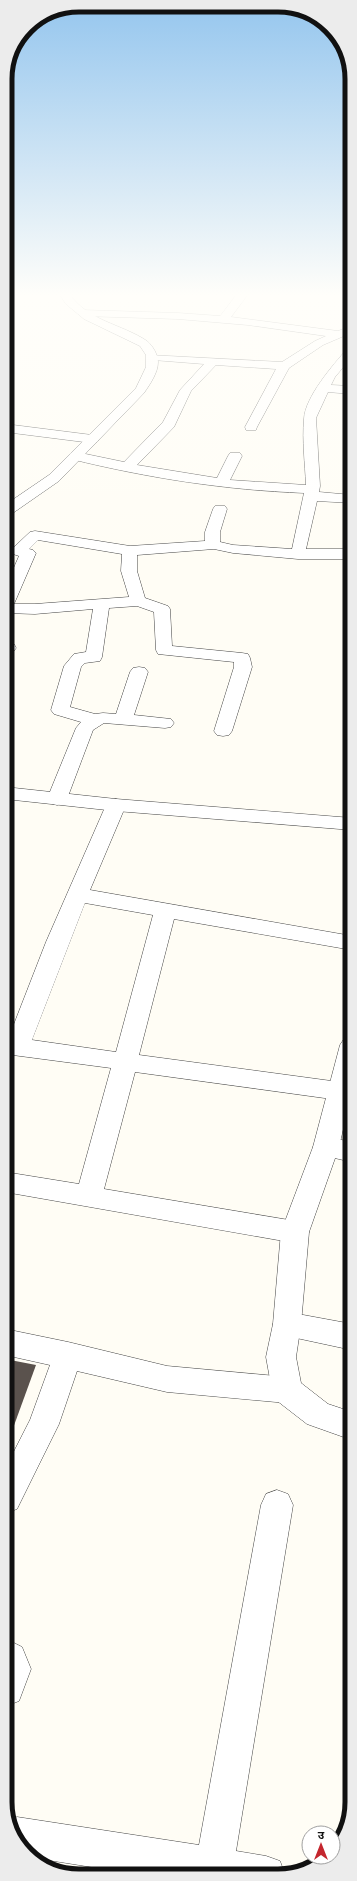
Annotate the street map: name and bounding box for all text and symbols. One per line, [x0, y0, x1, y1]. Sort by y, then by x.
north arrow [301, 1825, 341, 1865]
text: उ [318, 1829, 325, 1841]

